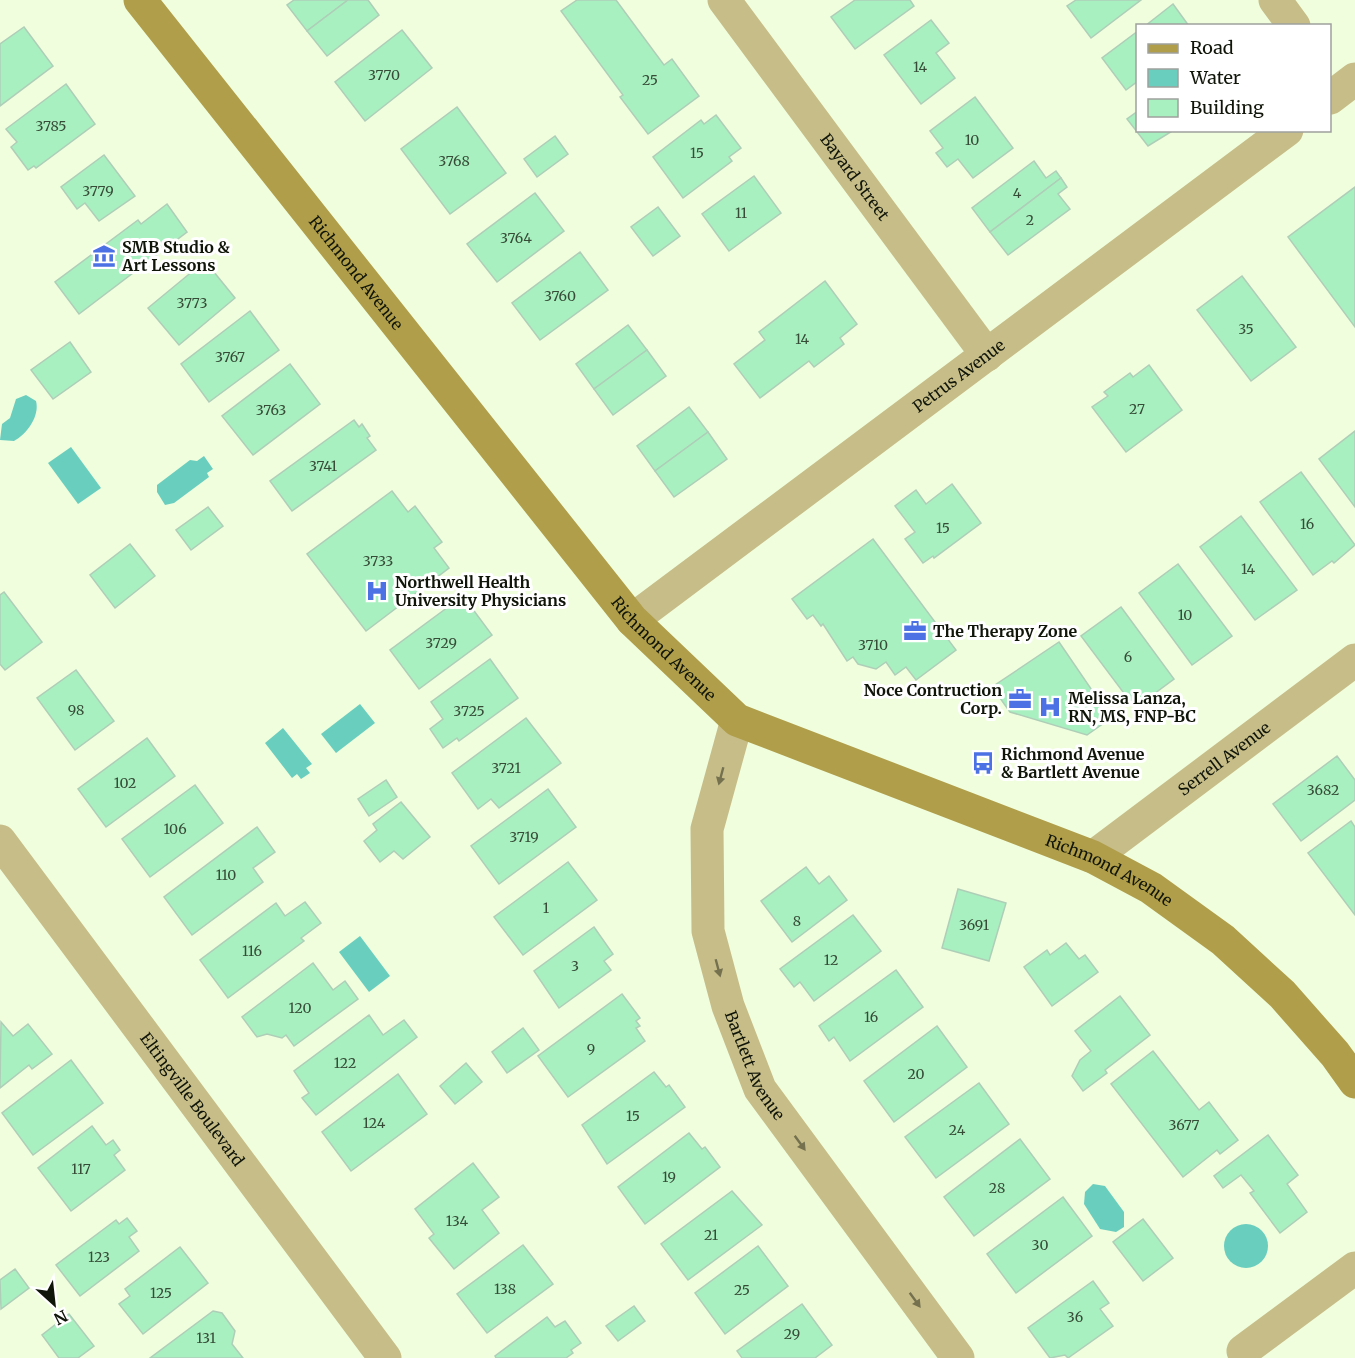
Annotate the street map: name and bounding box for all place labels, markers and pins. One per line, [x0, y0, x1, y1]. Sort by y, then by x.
place label: SMB Studio & Art Lessons [121, 237, 230, 275]
museum icon: SMB Studio & Art Lessons [91, 243, 117, 269]
place label: Northwell Health University Physicians [395, 572, 566, 610]
hospital icon: Northwell Health University Physicians [364, 578, 390, 604]
office icon: The Therapy Zone [902, 618, 928, 644]
place label: The Therapy Zone [933, 621, 1078, 641]
place label: Noce Contruction Corp. [864, 680, 1002, 718]
office icon: Noce Contruction Corp. [1007, 686, 1033, 712]
place label: Melissa Lanza, RN, MS, FNP-BC [1068, 688, 1196, 727]
hospital icon: Melissa Lanza, RN, MS, FNP-BC [1037, 694, 1063, 720]
place label: Richmond Avenue & Bartlett Avenue [1001, 744, 1145, 782]
bus stop icon: Richmond Avenue & Bartlett Avenue [970, 750, 996, 776]

